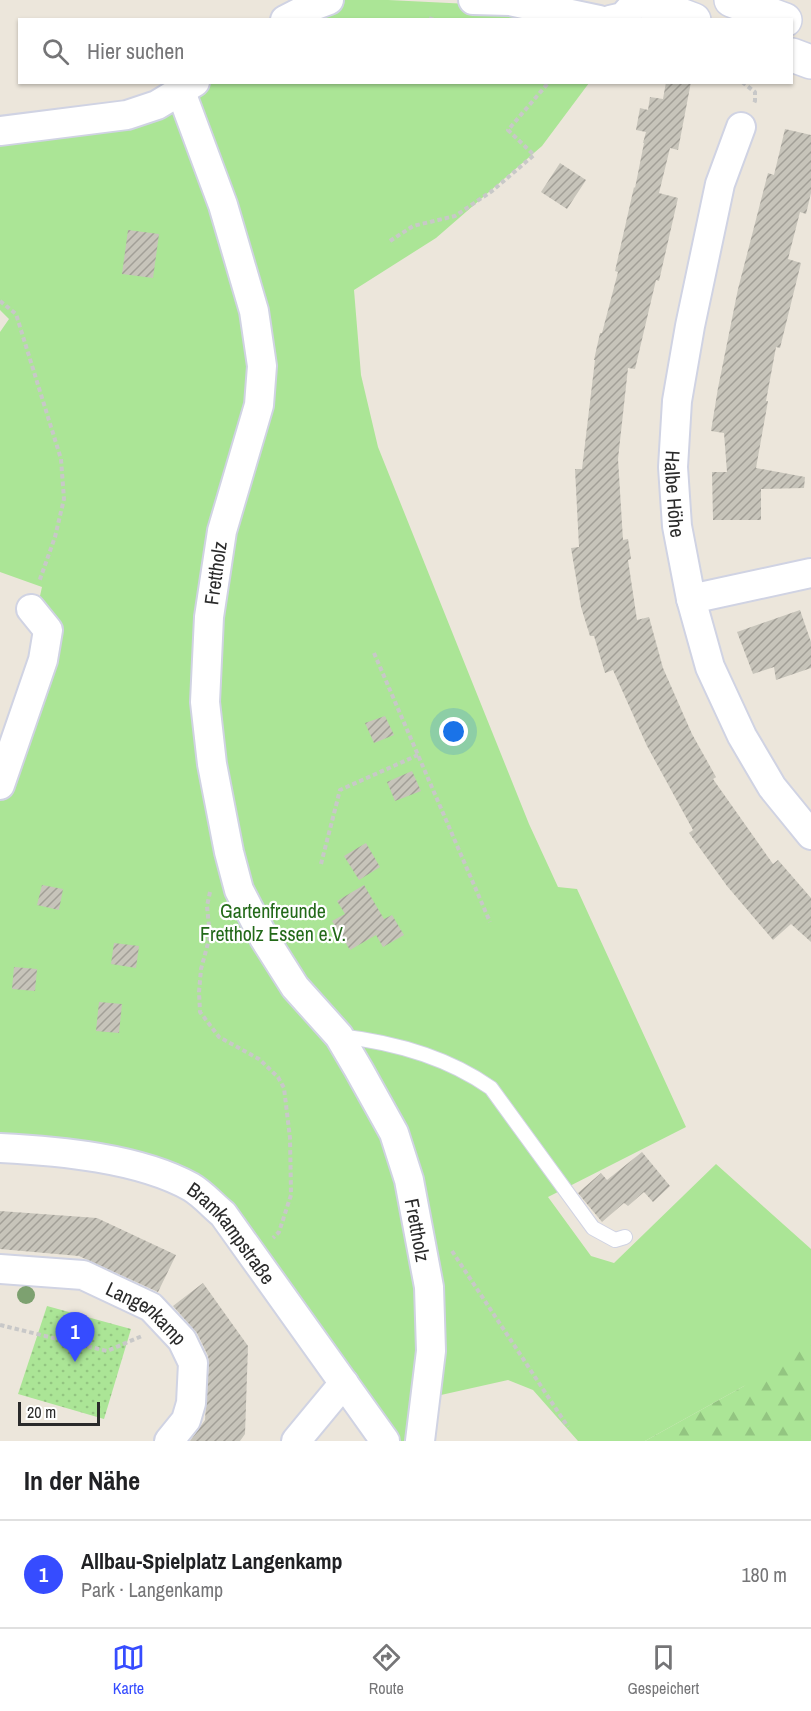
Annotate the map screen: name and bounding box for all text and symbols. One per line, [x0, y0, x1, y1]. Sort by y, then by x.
search box [18, 18, 793, 84]
icon: search [39, 35, 72, 68]
text: Hier suchen [87, 36, 184, 66]
street label: Halbe Höhe [659, 450, 692, 539]
street label: Frettholz [197, 540, 233, 606]
your location [439, 717, 468, 746]
park label: Gartenfreunde Frettholz Essen e.V. [200, 897, 346, 947]
street label: Bramkampstraße [182, 1175, 282, 1289]
street label: Frettholz [399, 1196, 437, 1264]
street label: Langenkamp [102, 1274, 193, 1351]
pin: 1 [56, 1312, 94, 1362]
scale bar [18, 1399, 100, 1426]
text: 20 m [27, 1401, 56, 1423]
text: In der Nähe [24, 1463, 140, 1498]
text: Allbau-Spielplatz Langenkamp [81, 1546, 343, 1576]
text: 1 [39, 1561, 48, 1588]
text: 180 m [741, 1561, 787, 1588]
text: Park · Langenkamp [81, 1576, 223, 1603]
tab: Karte [112, 1641, 145, 1699]
tab: Route [369, 1641, 404, 1699]
tab: Gespeichert [628, 1641, 699, 1699]

